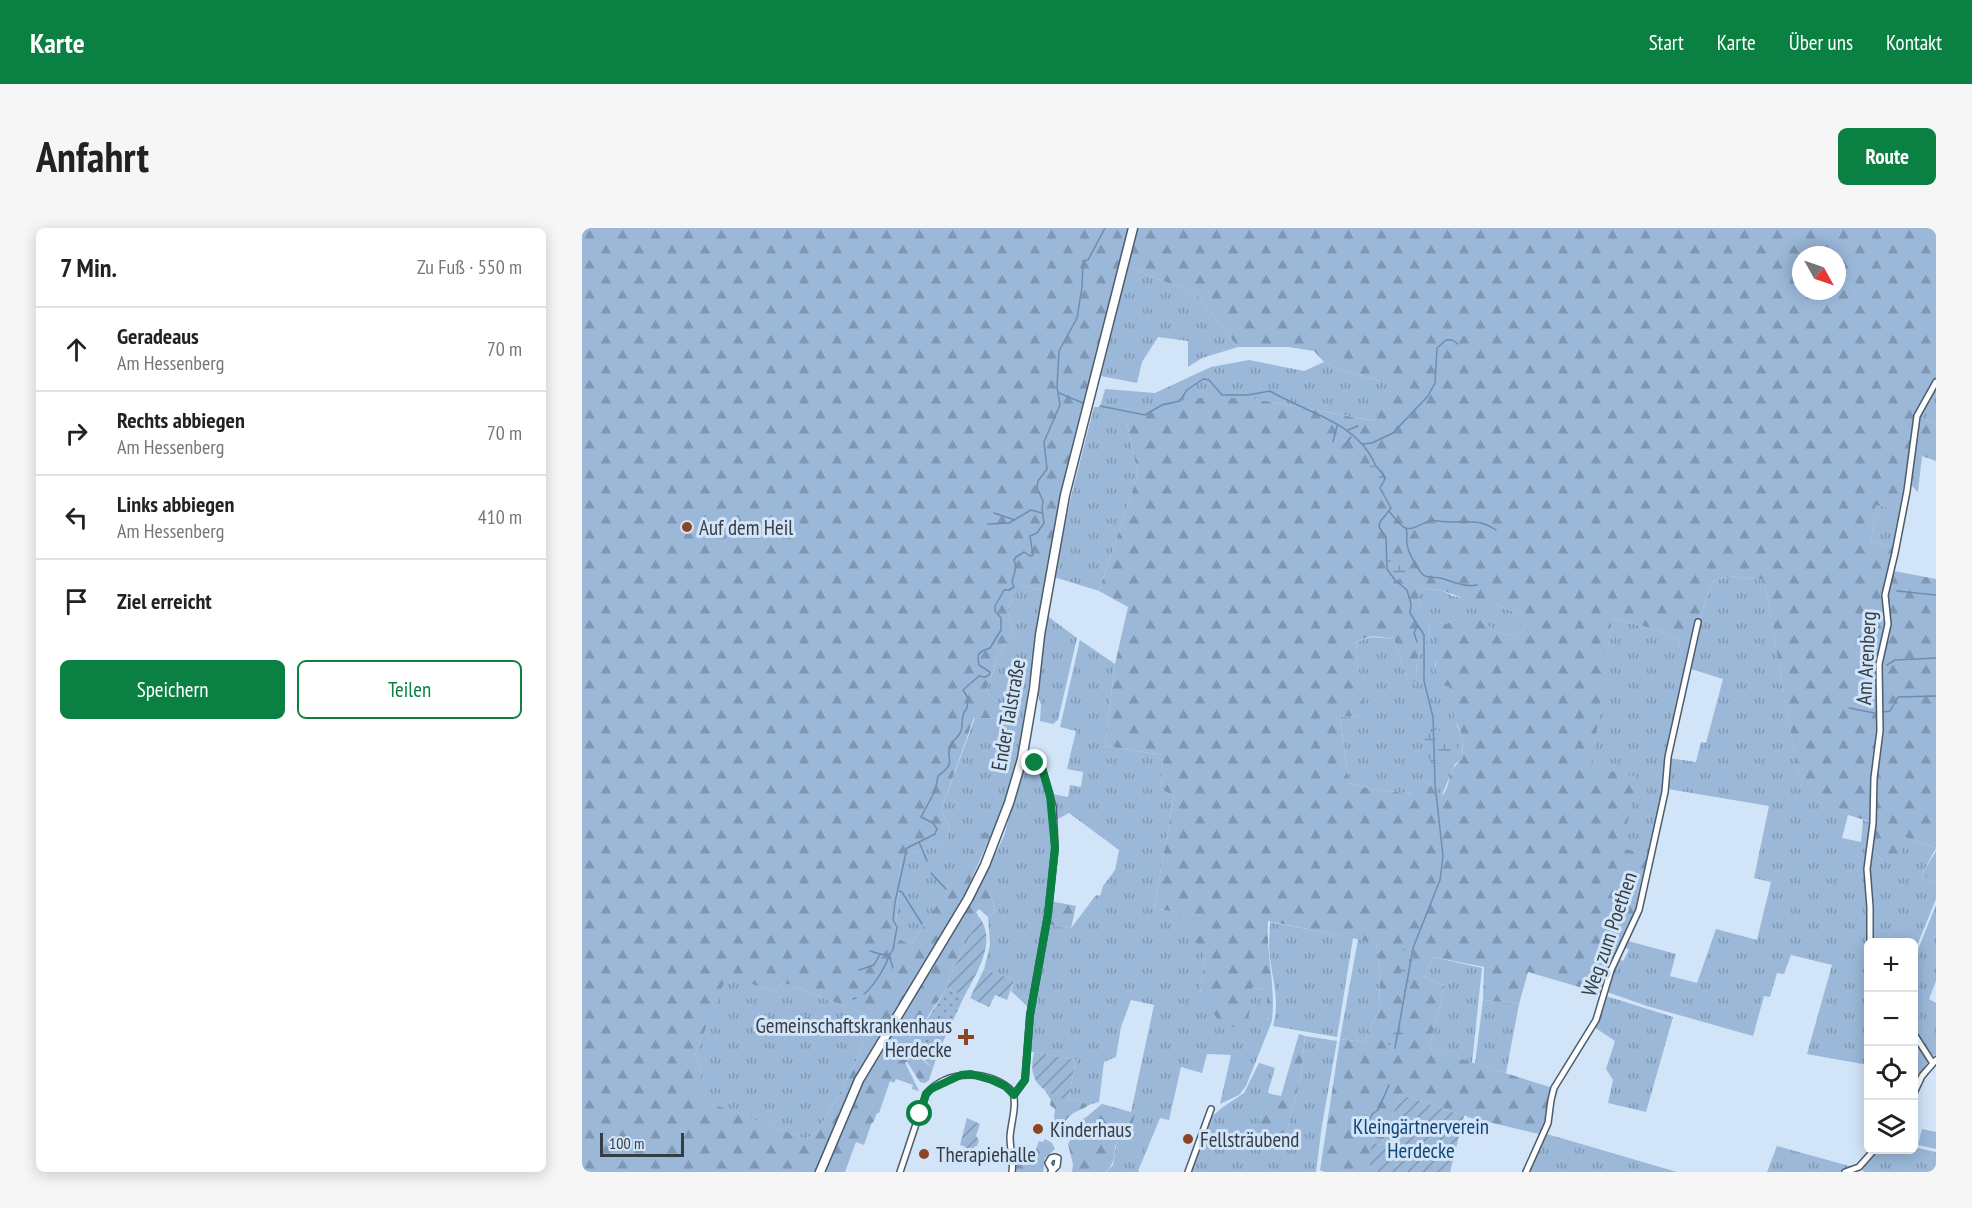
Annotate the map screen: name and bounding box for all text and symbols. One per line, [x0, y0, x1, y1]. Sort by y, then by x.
text: Karte [30, 24, 85, 61]
text: Start [1649, 29, 1684, 56]
text: Karte [1717, 29, 1756, 56]
text: Über uns [1789, 29, 1853, 56]
text: Kontakt [1886, 29, 1942, 56]
button: Route [1838, 128, 1936, 185]
text: Anfahrt [36, 129, 149, 184]
north arrow [1792, 246, 1846, 300]
text: 7 Min. [60, 251, 117, 284]
text: Zu Fuß · 550 m [417, 254, 522, 280]
text: Geradeaus [117, 322, 199, 350]
icon: ahead [60, 333, 93, 366]
text: 70 m [487, 336, 522, 362]
text: Am Hessenberg [117, 350, 224, 376]
text: Rechts abbiegen [117, 406, 245, 434]
icon: right [60, 417, 93, 450]
text: 70 m [487, 420, 522, 446]
text: Am Hessenberg [117, 434, 224, 460]
text: Links abbiegen [117, 490, 234, 518]
icon: left [60, 501, 93, 534]
text: 410 m [478, 504, 522, 530]
place label: Auf dem Heil [699, 514, 793, 541]
text: Am Hessenberg [117, 518, 224, 544]
marker: Auf dem Heil [680, 520, 694, 534]
icon: arrive [60, 585, 93, 618]
text: Ziel erreicht [117, 587, 212, 615]
street label: Am Arenberg [1850, 611, 1882, 705]
street label: Ender Talstraße [985, 657, 1031, 773]
button: Speichern [60, 660, 285, 719]
button: Teilen [297, 660, 522, 719]
route end [1021, 749, 1047, 775]
street label: Weg zum Poethen [1575, 868, 1643, 1000]
map controls [1864, 938, 1918, 1154]
button: + [1864, 938, 1918, 992]
button: − [1864, 992, 1918, 1046]
place label: Gemeinschaftskrankenhaus Herdecke [755, 1012, 952, 1063]
marker: Gemeinschaftskrankenhaus Herdecke [957, 1028, 975, 1046]
button: locate [1864, 1046, 1918, 1100]
route start [906, 1100, 932, 1126]
button: layers [1864, 1100, 1918, 1154]
park label: Kleingärtnerverein Herdecke [1353, 1113, 1489, 1164]
place label: Kinderhaus [1050, 1116, 1132, 1143]
marker: Kinderhaus [1031, 1122, 1045, 1136]
place label: Fellsträubend [1200, 1126, 1299, 1153]
scale bar [600, 1130, 684, 1158]
marker: Fellsträubend [1181, 1132, 1195, 1146]
text: 100 m [609, 1133, 644, 1153]
place label: Therapiehalle [936, 1141, 1036, 1168]
marker: Therapiehalle [917, 1147, 931, 1161]

